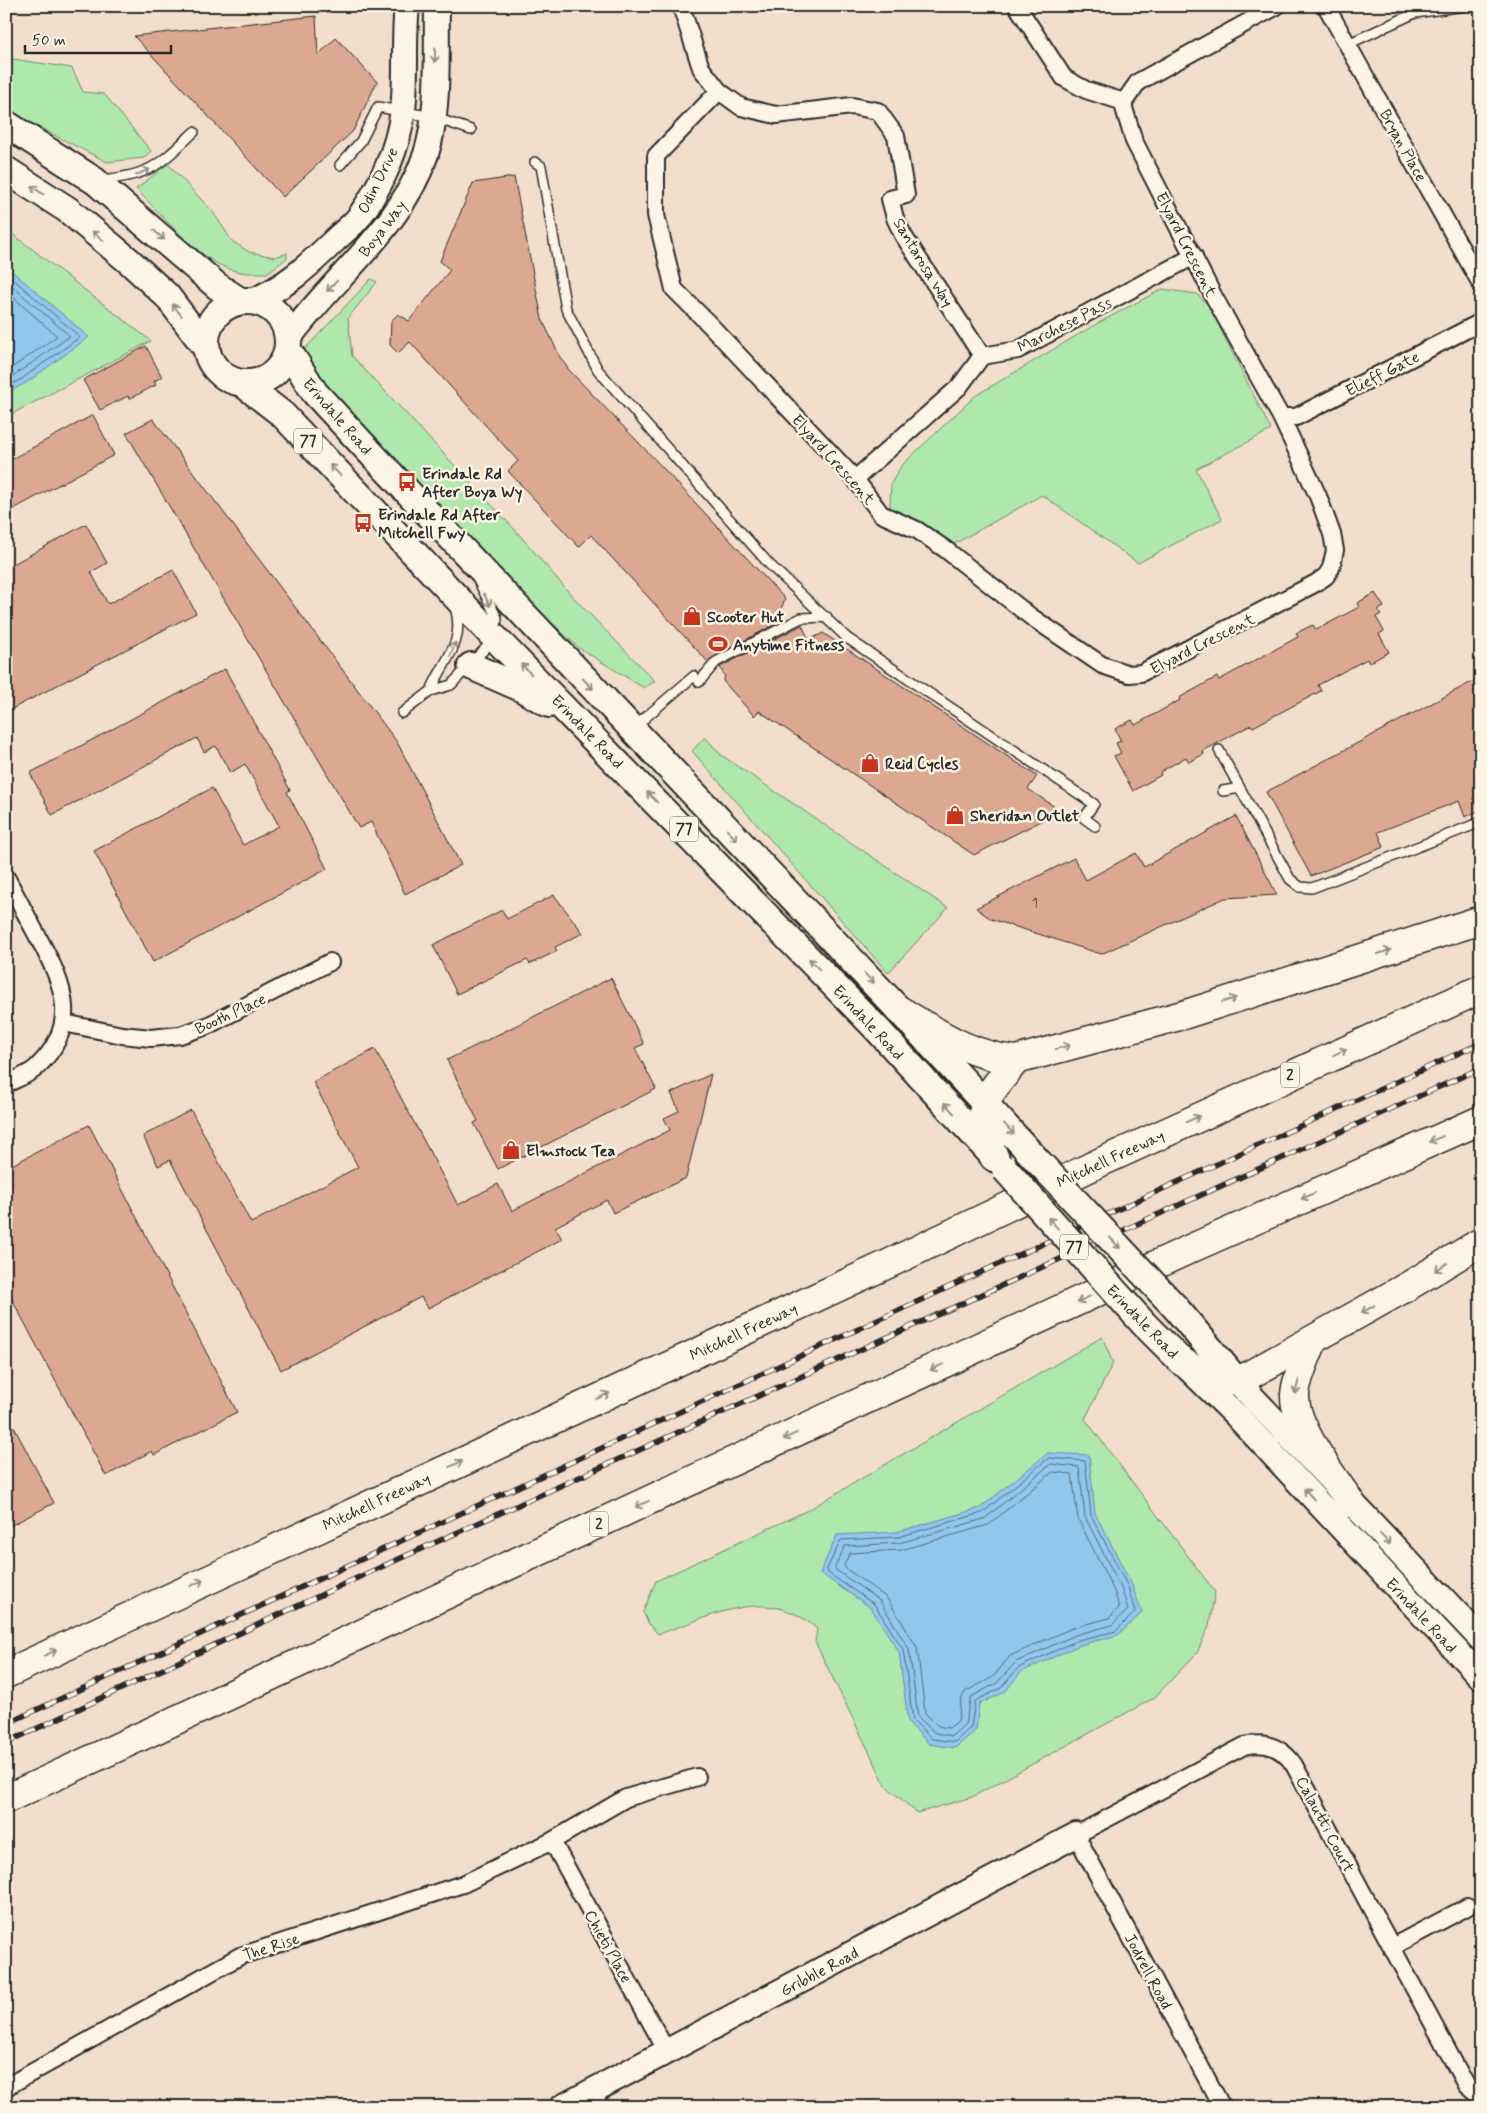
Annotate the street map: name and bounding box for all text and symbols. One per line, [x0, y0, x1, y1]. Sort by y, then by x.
scale bar [25, 22, 171, 54]
text: 50 m [32, 31, 66, 51]
one-way arrow [431, 47, 440, 63]
street label: Bryan Place [1374, 106, 1431, 186]
street label: Odin Drive [353, 144, 404, 217]
one-way arrow [135, 167, 150, 176]
one-way arrow [30, 185, 44, 196]
street label: Elyard Crescent [1150, 189, 1221, 301]
street label: Boya Way [354, 196, 412, 262]
street label: Santarosa Way [888, 214, 958, 311]
one-way arrow [152, 229, 165, 241]
one-way arrow [92, 230, 105, 241]
one-way arrow [325, 280, 338, 292]
street label: Marchese Pass [1014, 293, 1115, 358]
one-way arrow [172, 304, 183, 317]
street label: Elieff Gate [1342, 347, 1423, 402]
street label: Erindale Road [297, 374, 376, 460]
street label: Elyard Crescent [787, 410, 880, 510]
road number: 77 [294, 428, 322, 454]
one-way arrow [329, 464, 342, 476]
place label: Erindale Rd After Boya Wy [422, 464, 523, 503]
bus stop icon: Erindale Rd After Boya Wy [396, 471, 418, 493]
place label: Erindale Rd After Mitchell Fwy [378, 505, 501, 544]
bus stop icon: Erindale Rd After Mitchell Fwy [352, 512, 374, 534]
one-way arrow [483, 592, 492, 607]
shop icon: Scooter Hut [681, 605, 703, 627]
place label: Scooter Hut [707, 607, 785, 628]
street label: Elyard Crescent [1147, 609, 1259, 680]
sports icon: Anytime Fitness [707, 633, 729, 655]
place label: Anytime Fitness [733, 635, 845, 656]
one-way arrow [449, 642, 458, 657]
one-way arrow [520, 662, 532, 675]
one-way arrow [582, 677, 594, 690]
street label: Erindale Road [546, 690, 628, 774]
shop icon: Reid Cycles [859, 752, 881, 774]
place label: Reid Cycles [885, 754, 959, 775]
one-way arrow [646, 791, 658, 803]
shop icon: Sheridan Outlet [944, 804, 966, 826]
place label: Sheridan Outlet [970, 806, 1080, 827]
road number: 77 [670, 816, 698, 842]
one-way arrow [726, 829, 738, 842]
house number: 1 [1032, 894, 1038, 912]
one-way arrow [1376, 946, 1392, 956]
one-way arrow [808, 958, 820, 970]
one-way arrow [863, 972, 875, 984]
street label: Erindale Road [828, 981, 908, 1065]
street label: Booth Place [192, 989, 270, 1040]
one-way arrow [1221, 995, 1237, 1005]
one-way arrow [1055, 1042, 1071, 1051]
one-way arrow [1332, 1047, 1347, 1056]
road number: 2 [1281, 1062, 1299, 1088]
one-way arrow [943, 1102, 955, 1114]
one-way arrow [1185, 1114, 1200, 1124]
one-way arrow [1003, 1122, 1015, 1135]
street label: Mitchell Freeway [1053, 1125, 1168, 1194]
one-way arrow [1429, 1135, 1444, 1145]
shop icon: Elmstock Tea [500, 1139, 522, 1161]
place label: Elmstock Tea [526, 1141, 615, 1162]
one-way arrow [1301, 1191, 1316, 1201]
one-way arrow [1047, 1216, 1059, 1229]
road number: 77 [1060, 1234, 1088, 1260]
one-way arrow [1109, 1236, 1121, 1249]
one-way arrow [1434, 1262, 1448, 1272]
street label: Erindale Road [1101, 1280, 1183, 1364]
one-way arrow [1077, 1294, 1092, 1304]
street label: Mitchell Freeway [686, 1298, 801, 1367]
one-way arrow [1361, 1305, 1375, 1315]
one-way arrow [930, 1363, 945, 1373]
one-way arrow [1292, 1378, 1301, 1394]
one-way arrow [595, 1390, 610, 1400]
one-way arrow [783, 1431, 798, 1441]
one-way arrow [448, 1458, 463, 1468]
street label: Mitchell Freeway [319, 1468, 434, 1537]
one-way arrow [1303, 1488, 1315, 1500]
one-way arrow [635, 1500, 650, 1510]
road number: 2 [590, 1512, 608, 1536]
one-way arrow [1379, 1532, 1391, 1545]
street label: Erindale Road [1381, 1574, 1461, 1658]
one-way arrow [189, 1578, 204, 1588]
one-way arrow [42, 1648, 57, 1657]
street label: Calautti Court [1291, 1773, 1359, 1877]
street label: Chieti Place [579, 1906, 636, 1987]
street label: The Rise [241, 1928, 303, 1966]
street label: Jodrell Road [1119, 1930, 1176, 2013]
street label: Gribble Road [777, 1943, 863, 2002]

